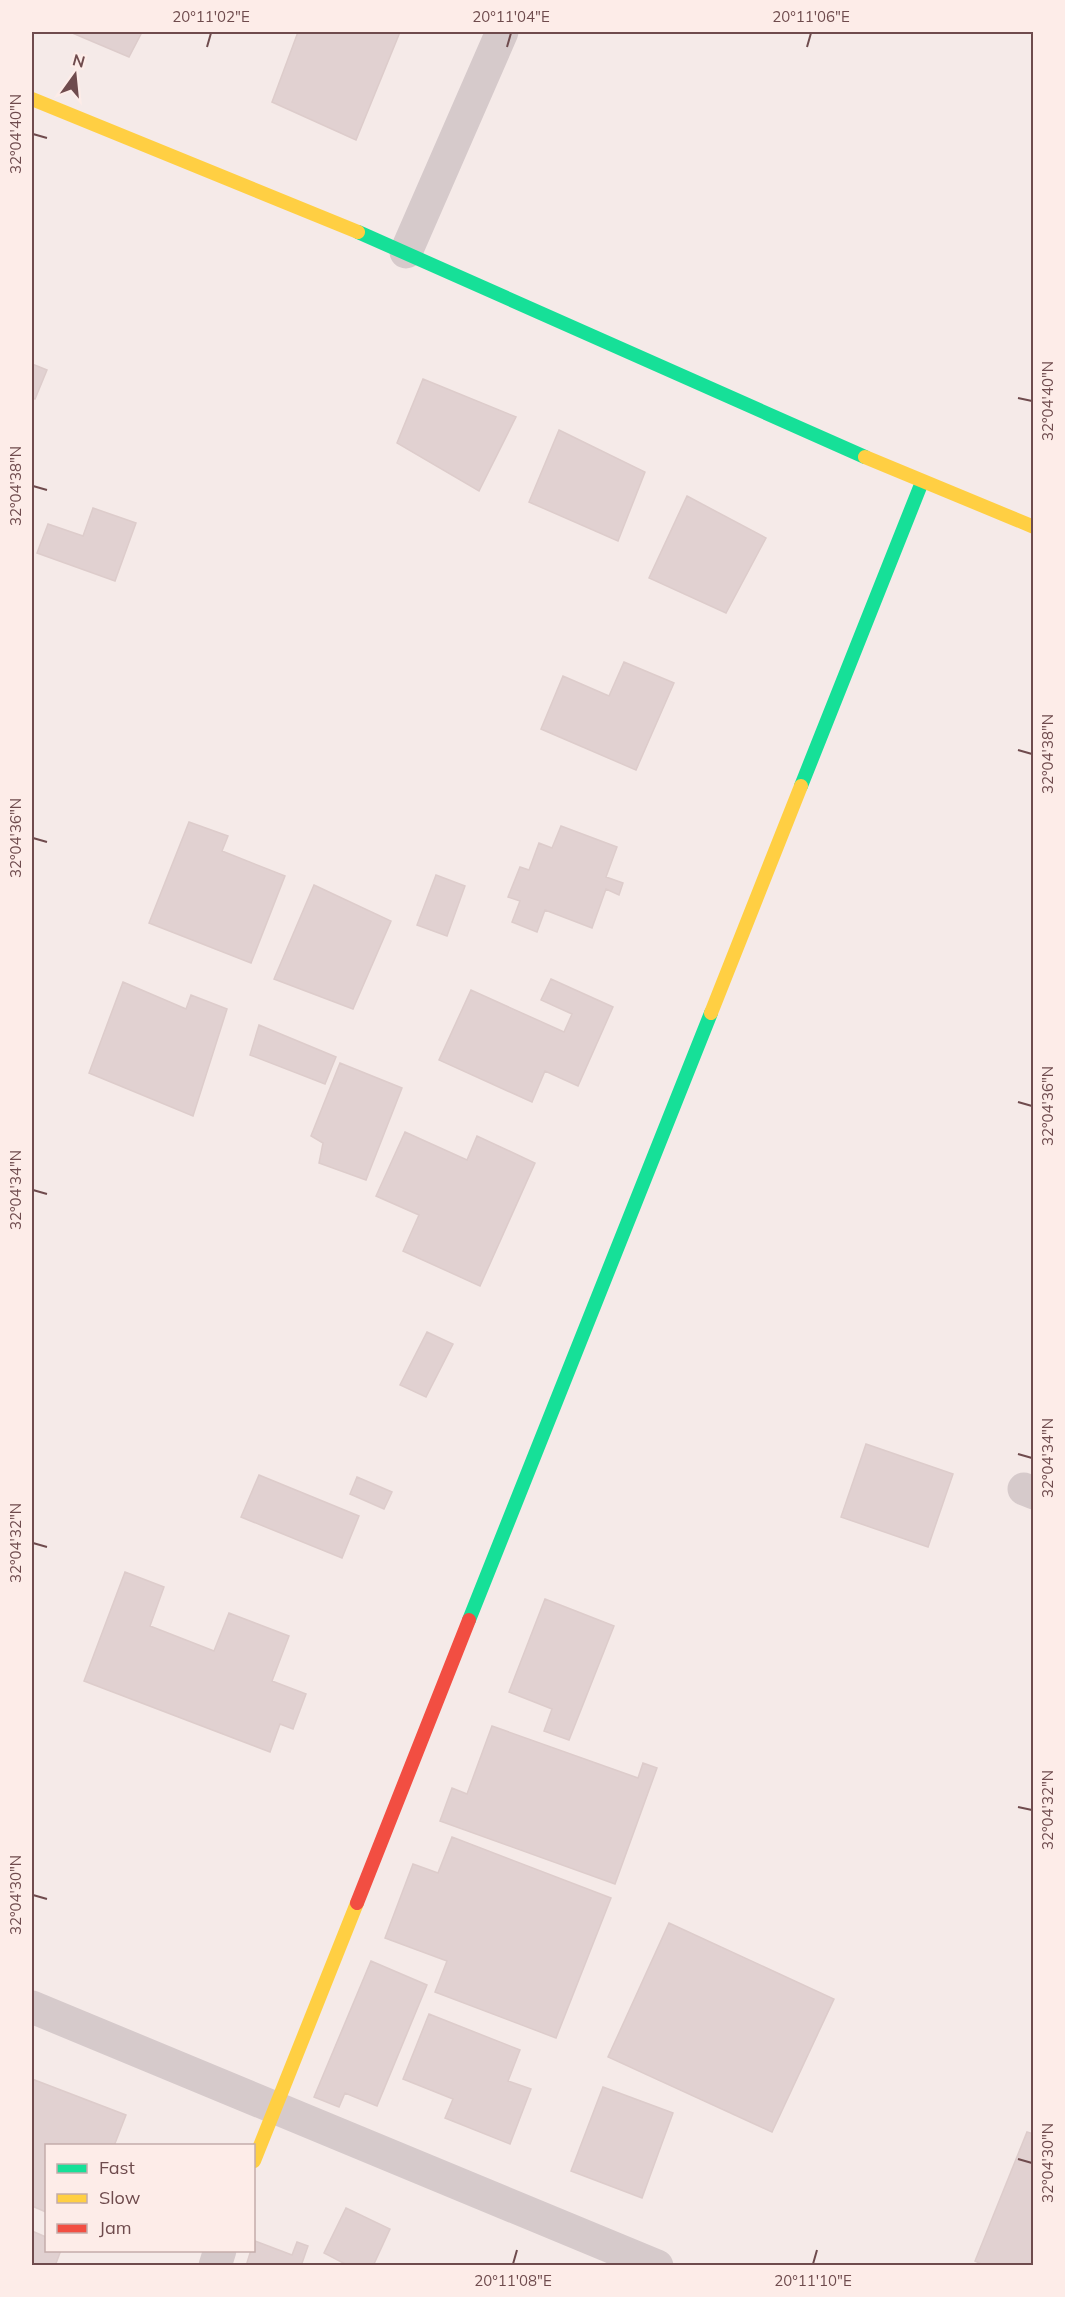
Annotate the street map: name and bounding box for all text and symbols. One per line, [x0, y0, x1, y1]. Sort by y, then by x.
text: 20°11'02"E [172, 7, 250, 26]
text: 20°11'04"E [472, 7, 550, 26]
text: 20°11'06"E [772, 7, 850, 26]
north arrow [45, 45, 105, 105]
text: N [70, 49, 87, 72]
text: 32°04'40"N [6, 94, 25, 174]
text: 32°04'40"N [1038, 361, 1057, 441]
text: 32°04'38"N [6, 446, 25, 526]
text: 32°04'38"N [1038, 714, 1057, 794]
text: 32°04'36"N [6, 798, 25, 878]
text: 32°04'36"N [1038, 1066, 1057, 1146]
text: 32°04'34"N [6, 1150, 25, 1230]
text: 32°04'34"N [1038, 1418, 1057, 1498]
text: 32°04'32"N [6, 1503, 25, 1583]
text: 32°04'32"N [1038, 1770, 1057, 1850]
text: 32°04'30"N [6, 1855, 25, 1935]
text: 32°04'30"N [1038, 2123, 1057, 2203]
legend [45, 2144, 255, 2252]
text: Fast [99, 2156, 135, 2179]
text: Slow [99, 2186, 141, 2209]
text: Jam [99, 2216, 132, 2239]
text: 20°11'08"E [474, 2271, 552, 2290]
text: 20°11'10"E [774, 2271, 852, 2290]

